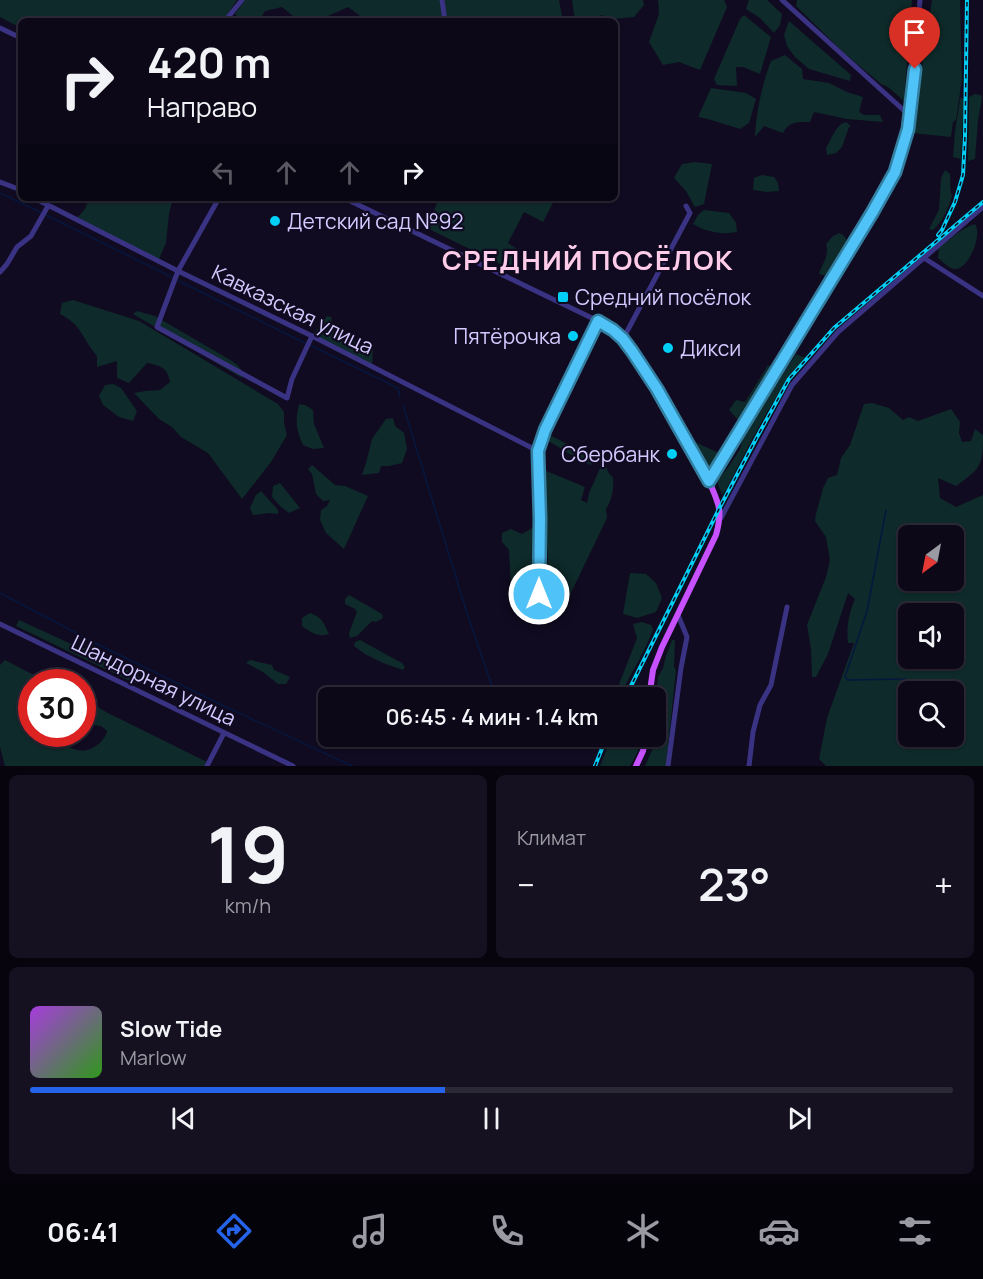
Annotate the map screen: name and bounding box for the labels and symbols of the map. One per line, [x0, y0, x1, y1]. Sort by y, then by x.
pin [889, 7, 940, 69]
place label: Детский сад №92 [287, 207, 463, 235]
marker: Детский сад №92 [268, 214, 282, 228]
district label: СРЕДНИЙ ПОСЁЛОК [442, 241, 734, 278]
street label: Кавказская улица [207, 258, 379, 360]
place label: Средний посёлок [575, 283, 752, 311]
marker: Средний посёлок [556, 290, 570, 304]
place label: Пятёрочка [454, 322, 561, 350]
marker: Пятёрочка [566, 329, 580, 343]
place label: Дикси [680, 334, 741, 362]
marker: Дикси [661, 341, 675, 355]
place label: Сбербанк [561, 440, 661, 468]
marker: Сбербанк [665, 447, 679, 461]
north arrow [898, 525, 964, 591]
position arrow [507, 562, 571, 626]
street label: Шандорная улица [67, 628, 241, 732]
speed limit sign: 30 [18, 669, 96, 747]

